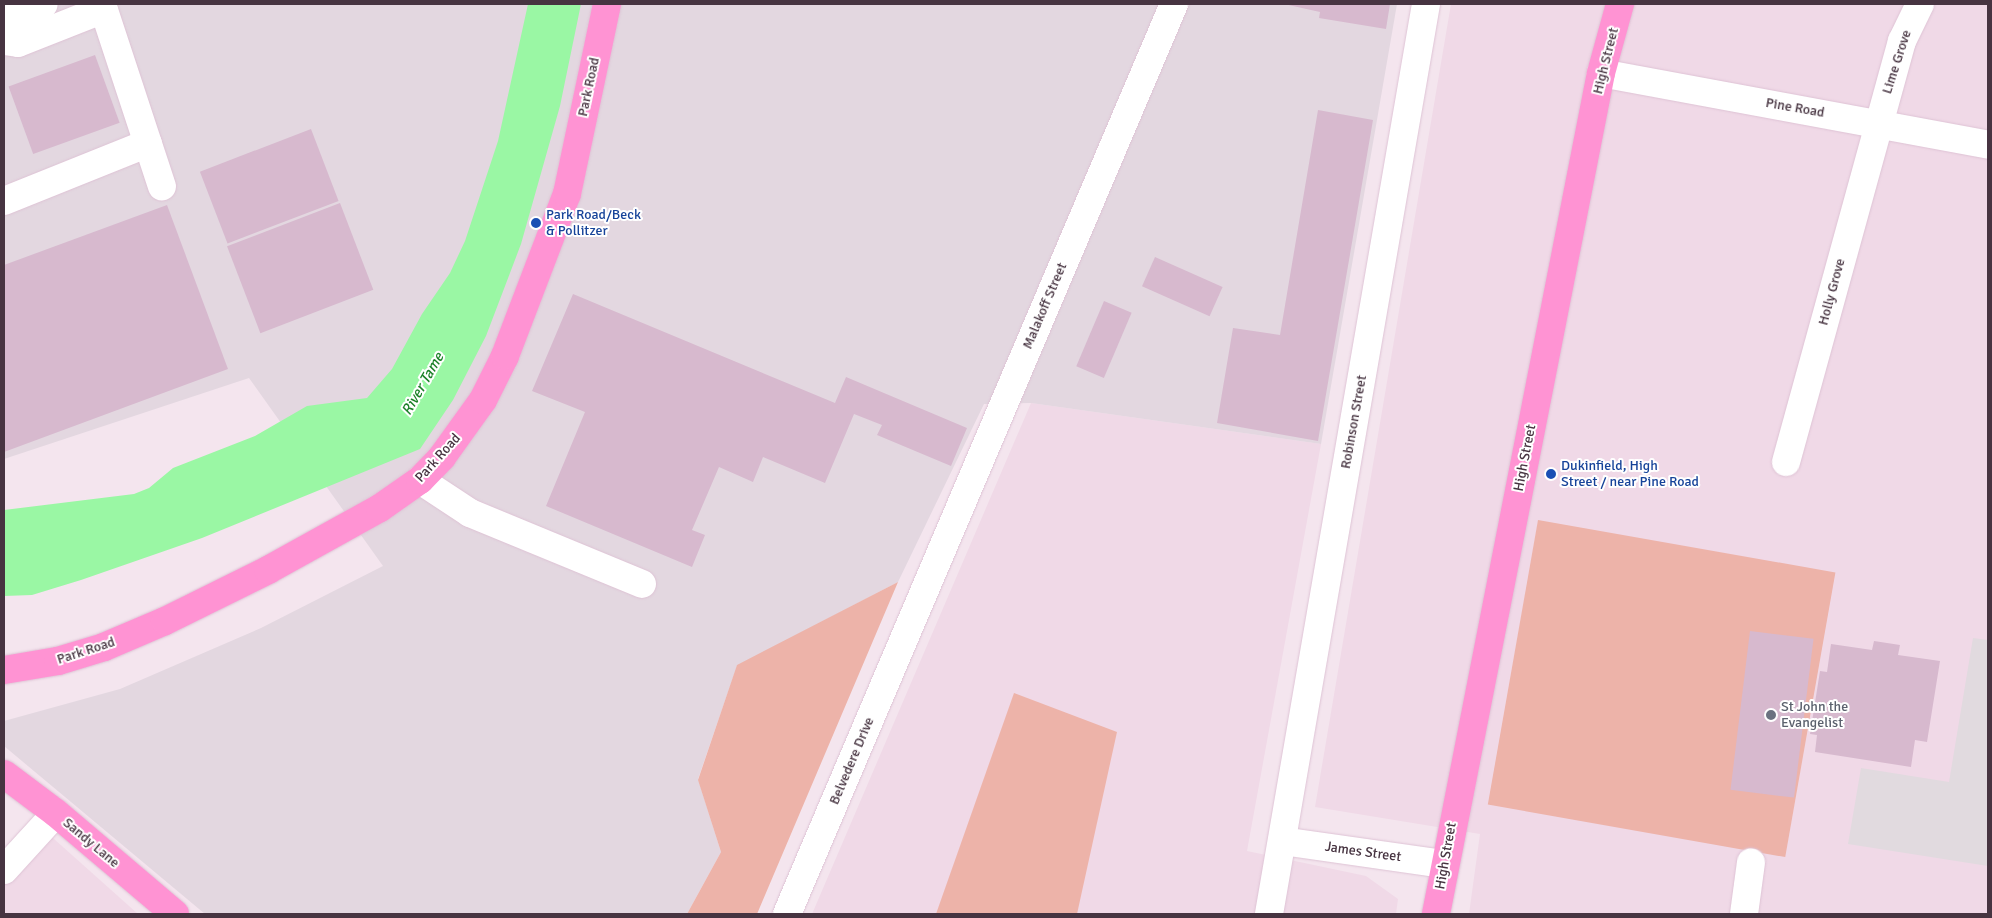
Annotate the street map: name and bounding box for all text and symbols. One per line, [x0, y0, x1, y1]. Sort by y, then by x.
street label: High Street [1590, 26, 1622, 96]
street label: Lime Grove [1879, 28, 1915, 96]
street label: Park Road [575, 56, 603, 118]
street label: Pine Road [1764, 95, 1826, 121]
place label: Park Road/Beck & Pollitzer [546, 207, 641, 240]
marker: Park Road/Beck & Pollitzer [530, 217, 542, 229]
street label: Holly Grove [1815, 257, 1849, 327]
street label: Malakoff Street [1019, 260, 1071, 352]
water label: River Tame [398, 350, 448, 418]
street label: Robinson Street [1337, 374, 1371, 470]
street label: High Street [1510, 423, 1540, 493]
street label: Park Road [412, 430, 464, 486]
place label: Dukinfield, High Street / near Pine Road [1561, 458, 1699, 491]
marker: Dukinfield, High Street / near Pine Road [1545, 468, 1557, 480]
street label: Park Road [55, 634, 117, 668]
place label: St John the Evangelist [1781, 699, 1848, 732]
marker: St John the Evangelist [1765, 709, 1777, 721]
street label: Belvedere Drive [826, 715, 878, 807]
street label: Sandy Lane [59, 815, 123, 871]
street label: High Street [1432, 821, 1460, 891]
street label: James Street [1324, 838, 1402, 866]

